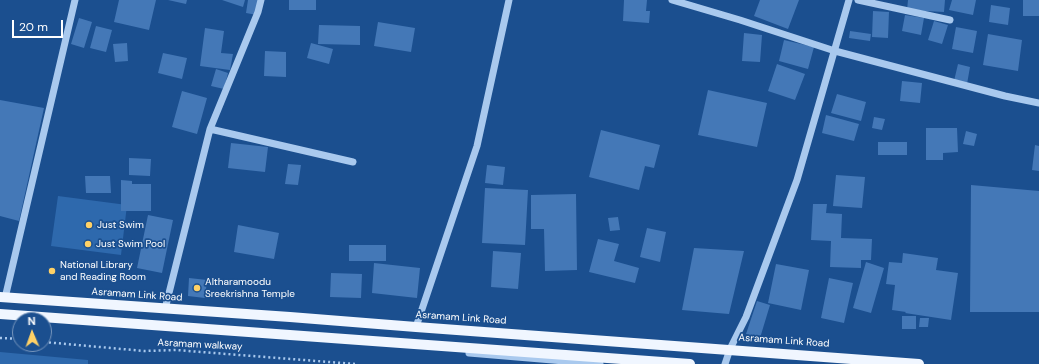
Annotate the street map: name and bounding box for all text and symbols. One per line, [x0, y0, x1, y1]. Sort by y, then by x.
scale bar [14, 12, 65, 38]
text: 20 m [19, 19, 48, 35]
place label: Just Swim [97, 219, 144, 231]
marker: Just Swim [84, 220, 94, 230]
place label: Just Swim Pool [96, 238, 165, 250]
marker: Just Swim Pool [83, 239, 93, 249]
place label: National Library and Reading Room [60, 259, 146, 282]
marker: National Library and Reading Room [47, 266, 57, 276]
place label: Altharamoodu Sreekrishna Temple [205, 276, 295, 300]
marker: Altharamoodu Sreekrishna Temple [192, 283, 202, 293]
street label: Asramam Link Road [91, 286, 183, 304]
street label: Asramam Link Road [415, 309, 507, 327]
north arrow [12, 312, 52, 352]
text: N [27, 314, 36, 328]
street label: Asramam Link Road [738, 332, 830, 350]
street label: Asramam walkway [157, 337, 243, 353]

